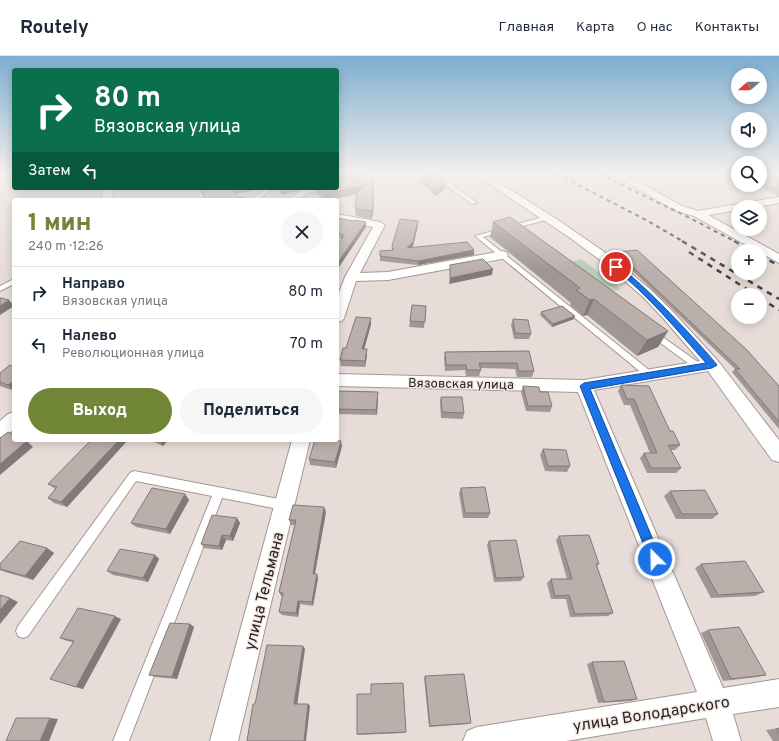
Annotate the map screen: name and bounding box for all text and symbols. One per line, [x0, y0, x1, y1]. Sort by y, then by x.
text: Routely [20, 16, 89, 40]
text: Главная [499, 19, 554, 36]
text: Карта [576, 19, 614, 36]
text: О нас [636, 19, 673, 36]
text: Контакты [695, 19, 759, 36]
north arrow [731, 68, 767, 104]
map controls [731, 68, 767, 324]
text: 80 m [94, 81, 161, 117]
icon: right [28, 84, 80, 136]
button: sound [731, 112, 767, 148]
text: Вязовская улица [94, 116, 241, 139]
button: search [731, 156, 767, 192]
icon: left [79, 160, 101, 182]
text: Затем [28, 162, 71, 181]
button: layers [731, 200, 767, 236]
text: 1 мин [28, 209, 91, 239]
button: close [281, 211, 323, 253]
text: 240 m · 12:26 [28, 239, 104, 255]
button: + [731, 244, 767, 280]
pin [599, 250, 633, 284]
icon: arrive [605, 256, 627, 278]
text: Направо [62, 275, 125, 294]
icon: right [28, 282, 50, 304]
text: 80 m [288, 283, 323, 302]
button: − [731, 288, 767, 324]
text: Вязовская улица [62, 294, 168, 310]
text: Налево [62, 327, 117, 346]
icon: left [28, 334, 50, 356]
text: 70 m [290, 335, 323, 354]
text: Революционная улица [62, 346, 204, 362]
street label: Вязовская улица [408, 376, 514, 394]
button: Выход [28, 388, 172, 434]
button: Поделиться [180, 388, 323, 434]
street label: улица Тельмана [241, 530, 289, 653]
position arrow [634, 538, 676, 580]
street label: улица Володарского [571, 693, 731, 737]

